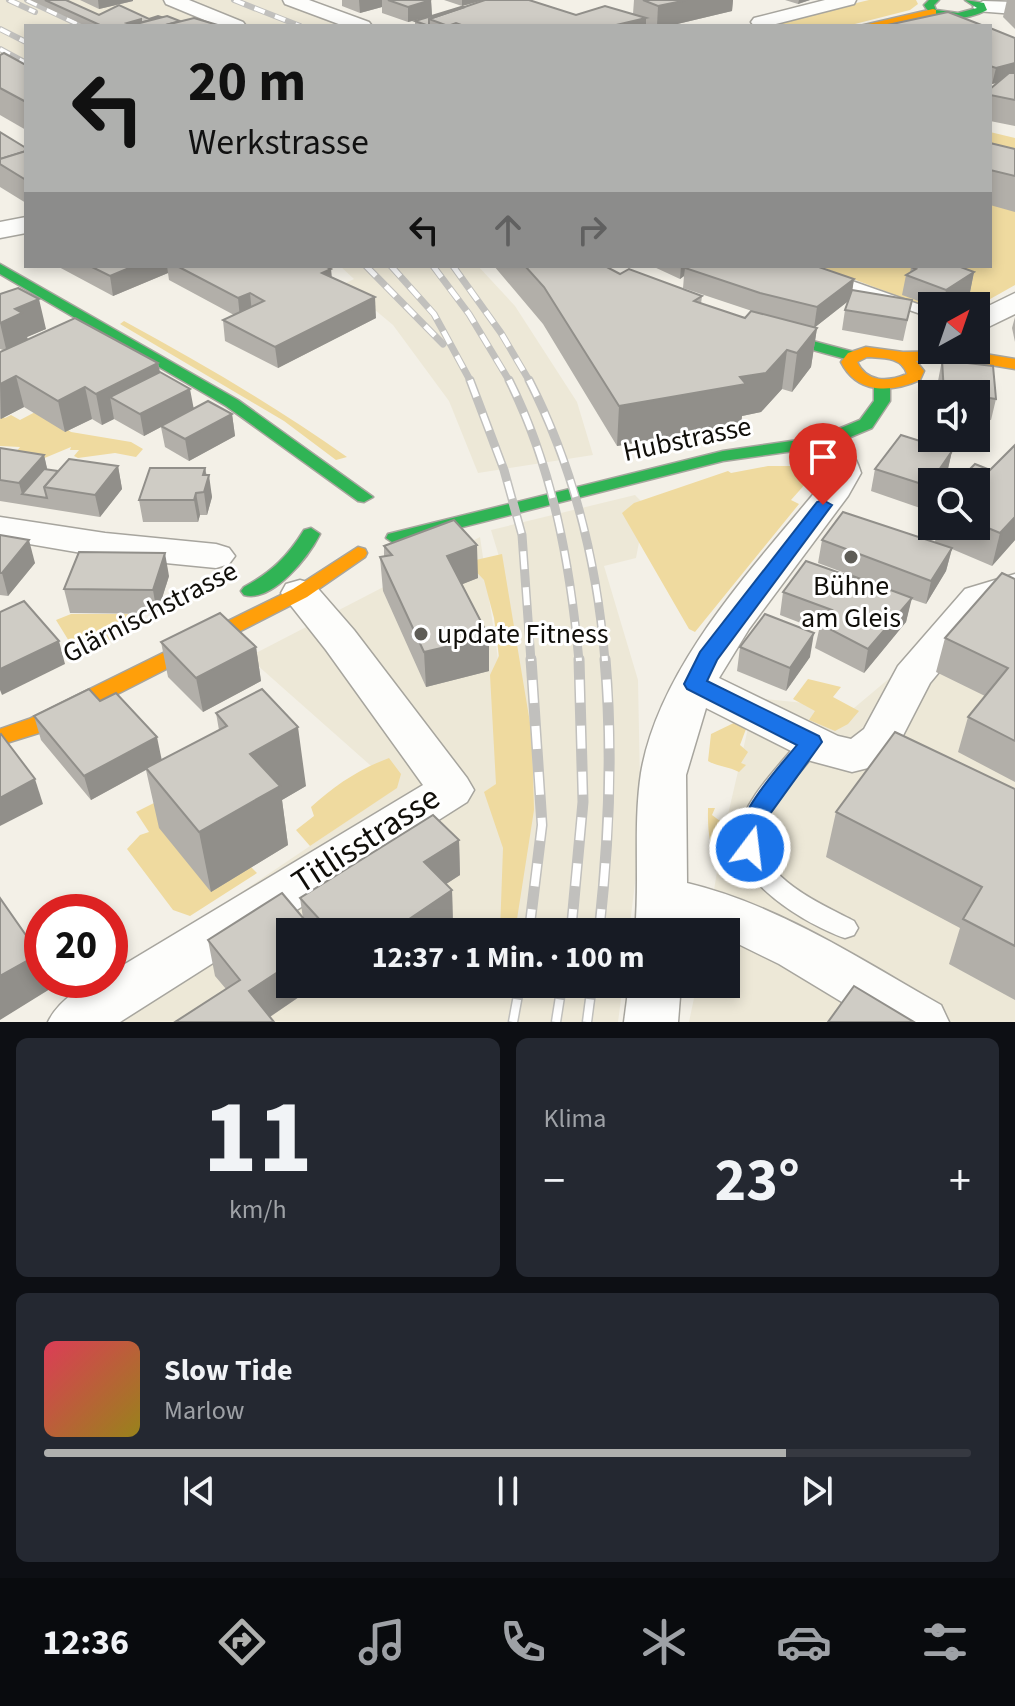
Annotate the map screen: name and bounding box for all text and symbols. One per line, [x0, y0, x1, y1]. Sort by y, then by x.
text: 20 m [188, 43, 306, 122]
icon: left [56, 56, 160, 160]
text: Werkstrasse [188, 117, 369, 168]
icon: left [402, 208, 446, 252]
icon: ahead [486, 208, 530, 252]
icon: right [570, 208, 614, 252]
north arrow [918, 292, 990, 364]
map controls [918, 292, 990, 540]
button: sound [918, 380, 990, 452]
street label: Hubstrasse [619, 406, 755, 472]
pin [789, 423, 857, 505]
icon: arrive [801, 435, 845, 479]
button: search [918, 468, 990, 540]
marker: Bühne am Gleis [842, 548, 860, 566]
street label: Glärnischstrasse [56, 551, 244, 673]
place label: Bühne am Gleis [801, 566, 901, 638]
place label: update Fitness [437, 614, 608, 654]
marker: update Fitness [412, 625, 430, 643]
street label: Titlisstrasse [282, 774, 450, 906]
position arrow [708, 806, 792, 890]
speed limit sign: 20 [24, 894, 128, 998]
text: 12:37 · 1 Min. · 100 m [372, 936, 644, 979]
text: 11 [203, 1065, 313, 1213]
text: Klima [544, 1100, 606, 1137]
text: 23° [715, 1139, 800, 1224]
text: − [544, 1150, 565, 1213]
text: + [949, 1150, 971, 1213]
text: km/h [229, 1191, 287, 1228]
text: Slow Tide [164, 1349, 293, 1392]
text: Marlow [164, 1392, 244, 1429]
icon: previous [177, 1469, 221, 1513]
icon: pause [486, 1469, 530, 1513]
icon: next [795, 1469, 839, 1513]
icon: directions [214, 1614, 270, 1670]
icon: music [354, 1614, 410, 1670]
icon: phone [495, 1614, 551, 1670]
icon: climate [636, 1614, 692, 1670]
icon: car [776, 1614, 832, 1670]
icon: filters [917, 1614, 973, 1670]
text: 12:36 [42, 1617, 129, 1668]

